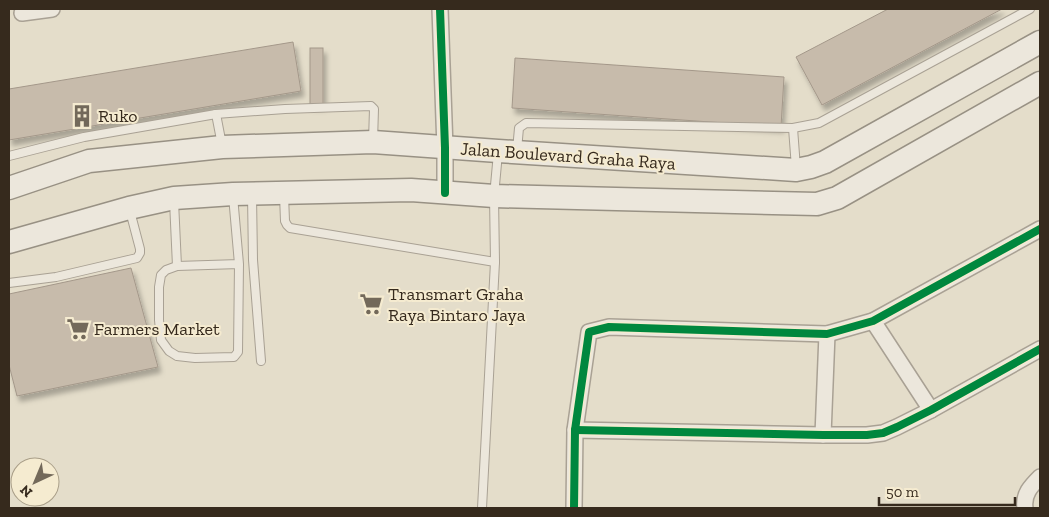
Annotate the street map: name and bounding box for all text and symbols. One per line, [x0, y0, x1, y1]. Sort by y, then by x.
building icon: Ruko [69, 103, 95, 129]
place label: Ruko [98, 105, 138, 127]
street label: Jalan Boulevard Graha Raya [460, 138, 677, 175]
place label: Transmart Graha Raya Bintaro Jaya [388, 283, 526, 326]
supermarket icon: Transmart Graha Raya Bintaro Jaya [358, 291, 384, 317]
supermarket icon: Farmers Market [65, 316, 91, 342]
place label: Farmers Market [94, 318, 220, 340]
north arrow [10, 457, 60, 507]
scale bar [879, 474, 1015, 506]
text: N [16, 481, 36, 501]
text: 50 m [886, 483, 919, 501]

